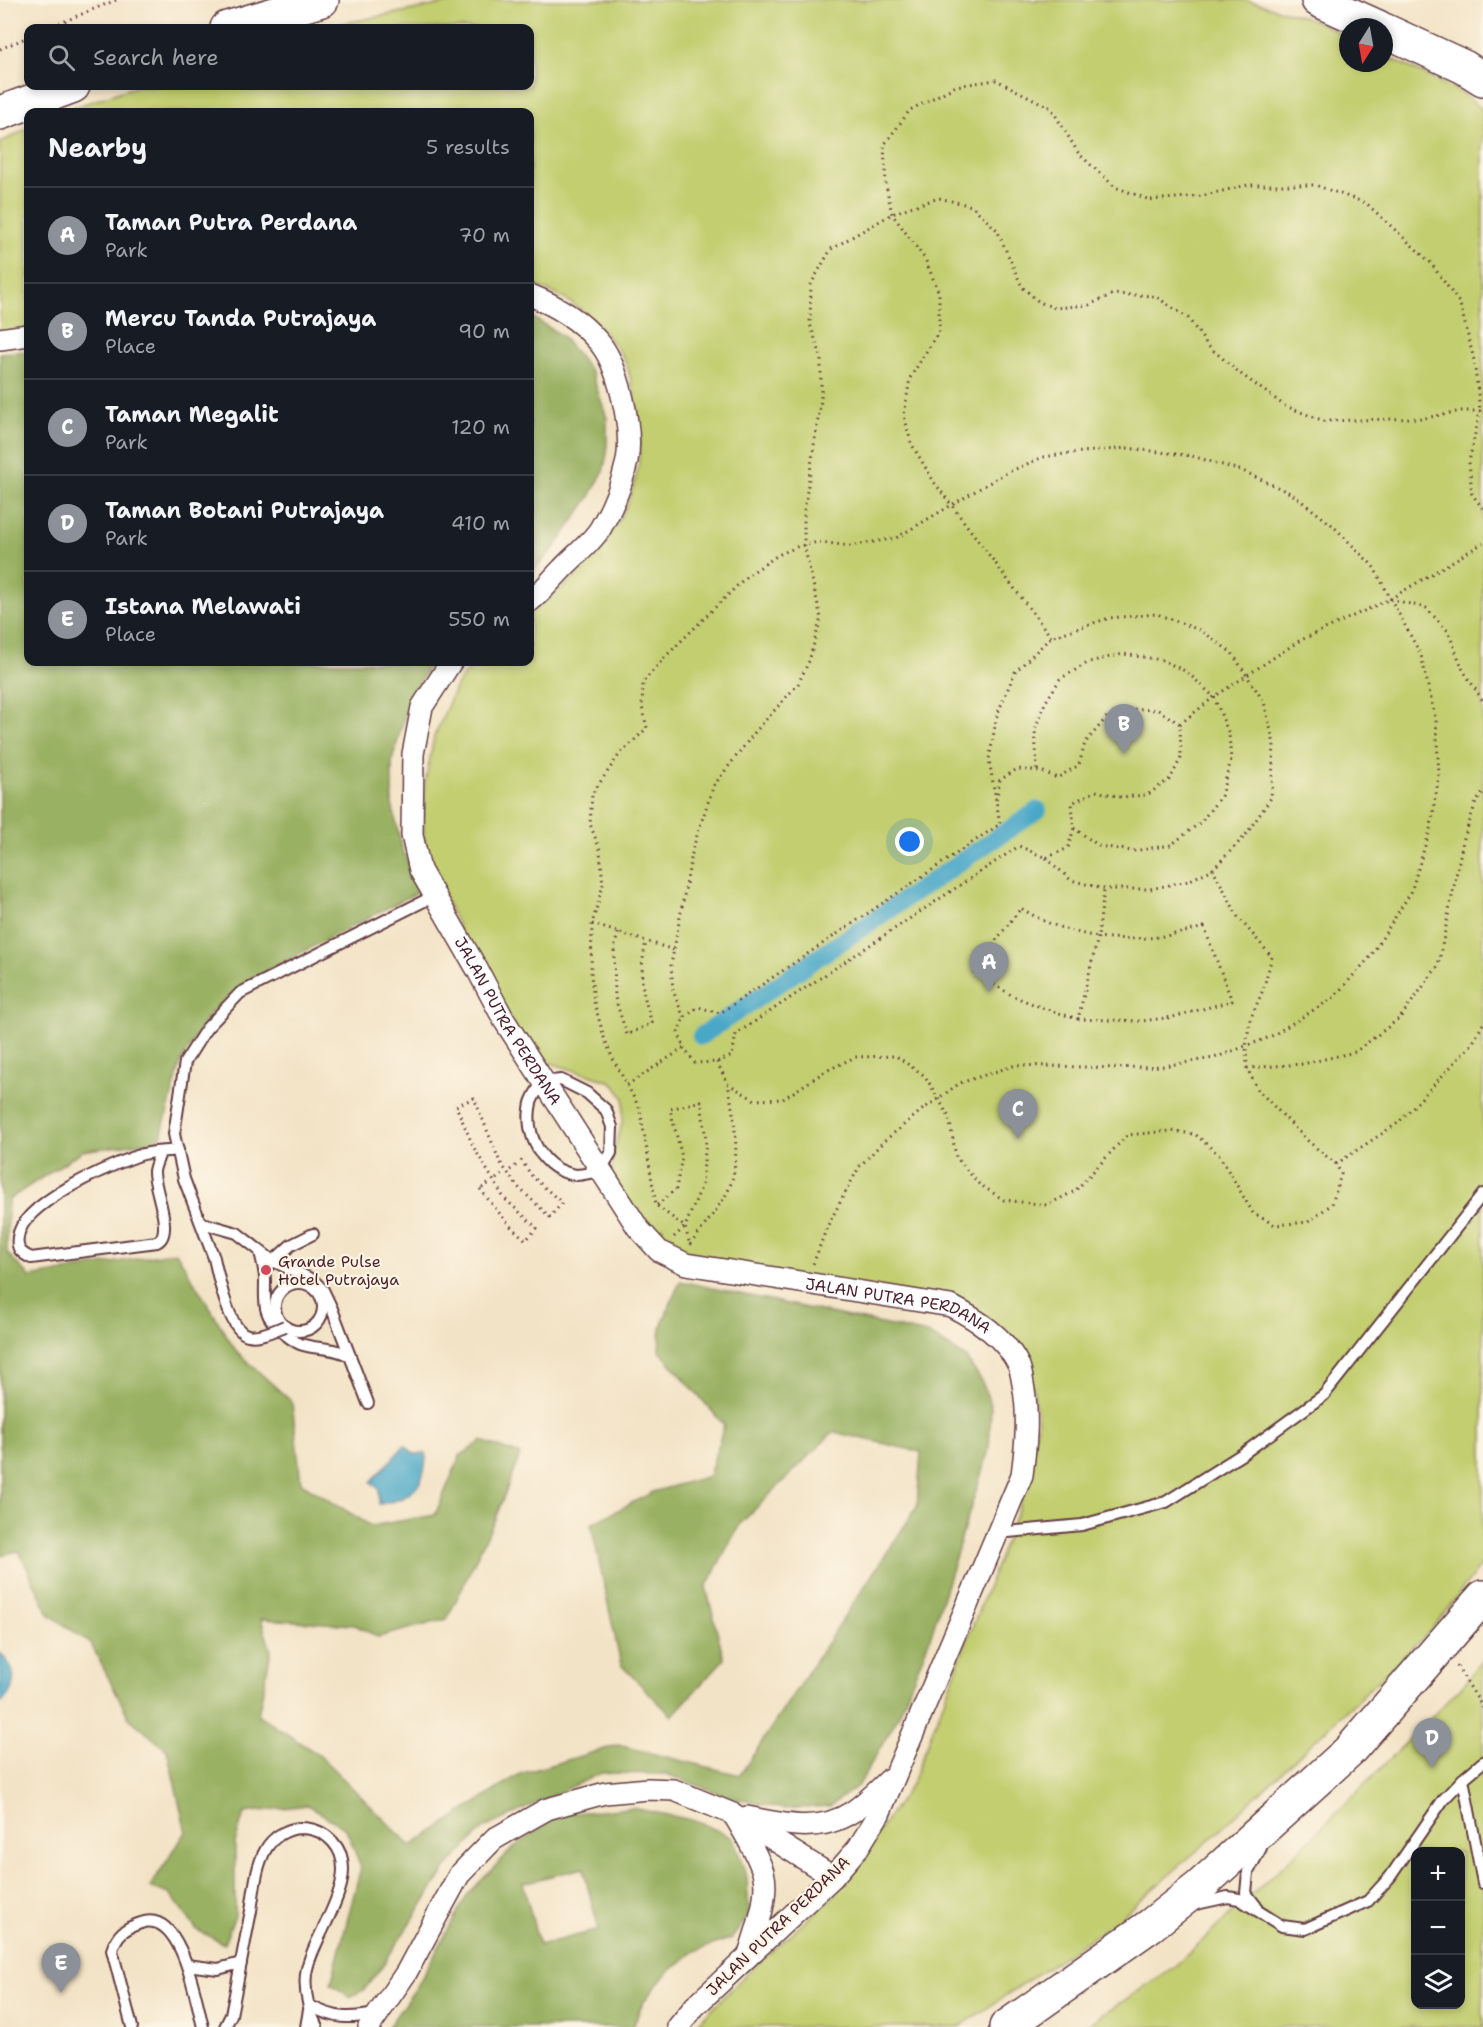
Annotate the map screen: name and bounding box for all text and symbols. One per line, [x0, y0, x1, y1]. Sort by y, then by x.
north arrow [1339, 18, 1393, 72]
search box [24, 24, 534, 90]
icon: search [45, 41, 78, 74]
text: Search here [93, 43, 219, 72]
text: Nearby [48, 130, 147, 165]
text: 5 results [426, 134, 510, 160]
text: Taman Putra Perdana [105, 208, 357, 237]
text: A [60, 222, 75, 248]
text: 70 m [458, 222, 510, 248]
text: Park [105, 237, 148, 263]
text: Mercu Tanda Putrajaya [105, 304, 376, 333]
text: B [61, 318, 74, 344]
text: 90 m [458, 318, 510, 344]
text: Place [105, 333, 156, 359]
text: Taman Megalit [105, 400, 279, 429]
text: C [61, 414, 74, 440]
text: 120 m [451, 414, 510, 440]
text: Park [105, 429, 148, 455]
text: Taman Botani Putrajaya [105, 496, 384, 525]
text: D [60, 510, 75, 536]
text: 410 m [451, 510, 510, 536]
text: Park [105, 525, 148, 551]
text: Istana Melawati [105, 592, 301, 621]
text: E [61, 606, 74, 632]
text: 550 m [448, 606, 510, 632]
text: Place [105, 621, 156, 647]
pin: B [1104, 704, 1144, 754]
your location [895, 827, 924, 856]
street label: JALAN PUTRA PERDANA [450, 933, 566, 1109]
pin: A [970, 942, 1008, 992]
pin: C [998, 1090, 1038, 1139]
place label: Grande Pulse Hotel Putrajaya [278, 1251, 399, 1290]
marker: Grande Pulse Hotel Putrajaya [259, 1263, 273, 1277]
street label: JALAN PUTRA PERDANA [804, 1273, 995, 1338]
pin: D [1412, 1718, 1452, 1768]
map controls [1411, 1847, 1465, 2009]
button: + [1411, 1847, 1465, 1901]
street label: JALAN PUTRA PERDANA [702, 1852, 854, 2000]
button: − [1411, 1901, 1465, 1955]
pin: E [42, 1944, 80, 1993]
button: layers [1411, 1955, 1465, 2009]

